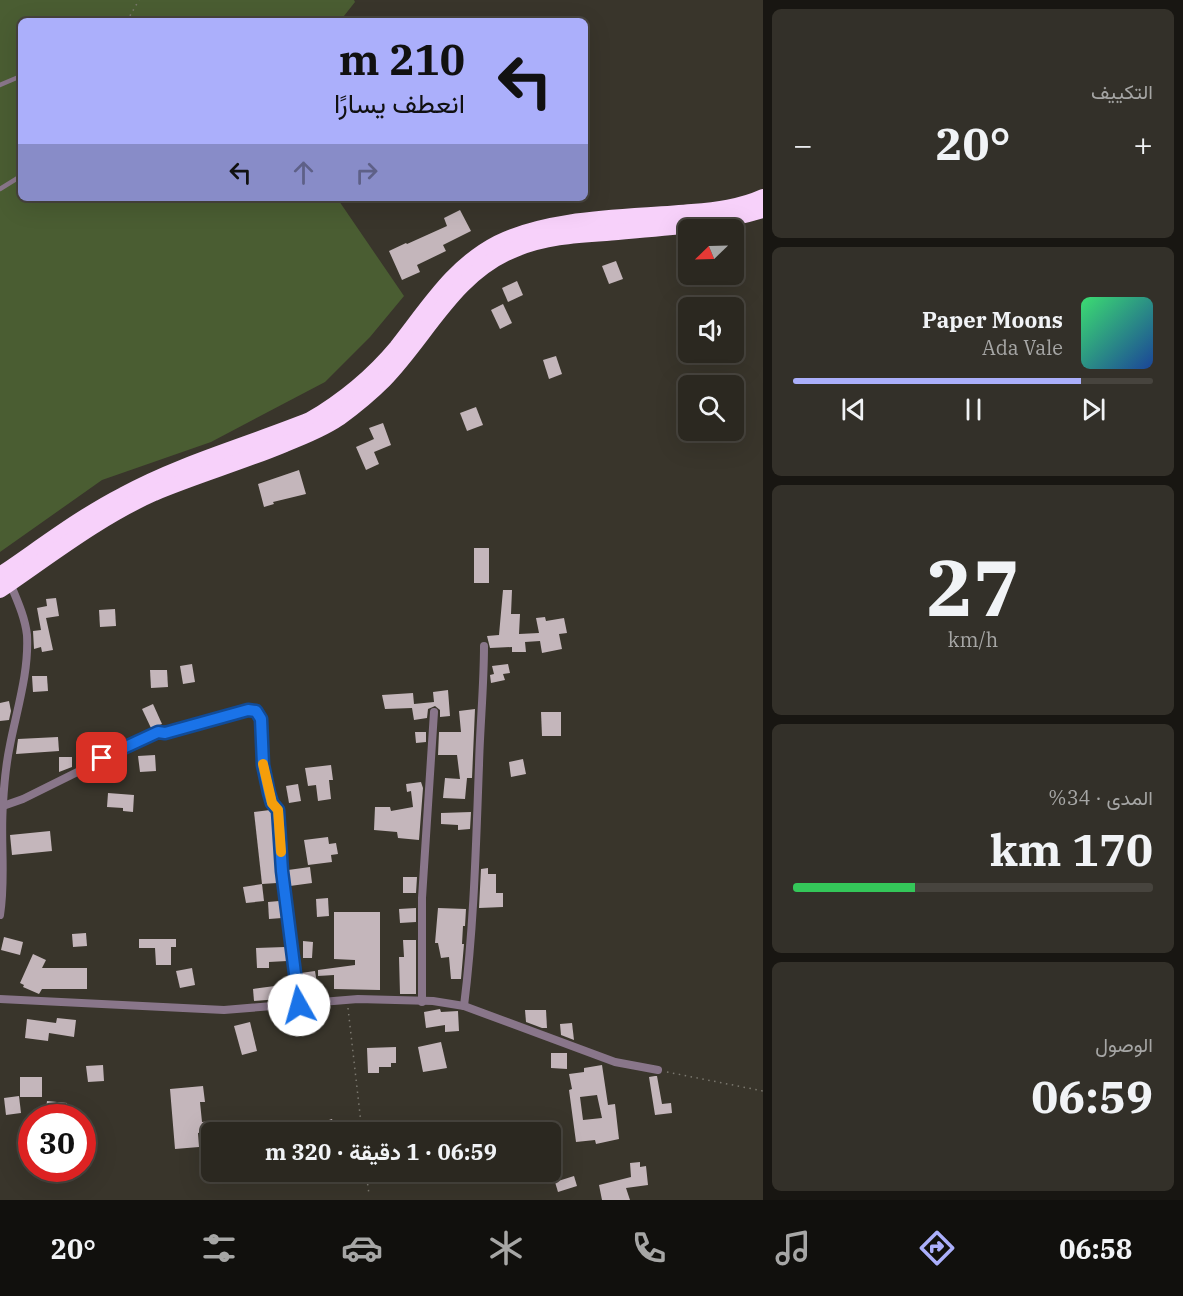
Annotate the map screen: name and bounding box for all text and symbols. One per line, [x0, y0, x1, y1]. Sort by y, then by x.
text: 210 m [339, 32, 465, 87]
icon: left [486, 42, 564, 120]
text: التكييف [1091, 78, 1153, 105]
text: انعطف يسارًا [334, 85, 465, 120]
text: 20° [935, 114, 1011, 172]
text: − [793, 123, 813, 166]
text: + [1133, 123, 1153, 166]
icon: left [224, 156, 257, 189]
icon: ahead [287, 156, 320, 189]
icon: right [350, 156, 383, 189]
north arrow [678, 219, 744, 285]
map controls [678, 219, 744, 441]
button: sound [678, 297, 744, 363]
text: Paper Moons [922, 305, 1063, 334]
text: Ada Vale [982, 334, 1063, 361]
button: search [678, 375, 744, 441]
icon: previous [837, 393, 870, 426]
icon: pause [957, 393, 990, 426]
icon: next [1077, 393, 1110, 426]
text: 27 [926, 536, 1020, 637]
text: km/h [948, 626, 998, 653]
pin [76, 732, 127, 783]
icon: arrive [85, 741, 118, 774]
text: المدى · 34% [1048, 784, 1153, 811]
text: 170 km [990, 820, 1153, 878]
position arrow [267, 973, 331, 1037]
text: الوصول [1095, 1031, 1153, 1058]
text: 06:59 [1031, 1067, 1153, 1125]
speed limit sign: 30 [18, 1104, 96, 1182]
text: 06:59 · 1 دقيقة · 320 m [265, 1137, 497, 1166]
icon: filters [198, 1227, 240, 1269]
icon: car [341, 1227, 383, 1269]
icon: climate [485, 1227, 527, 1269]
icon: phone [628, 1227, 670, 1269]
icon: music [772, 1227, 814, 1269]
icon: directions [916, 1227, 958, 1269]
text: 20° [51, 1231, 96, 1266]
text: 06:58 [1059, 1231, 1132, 1266]

